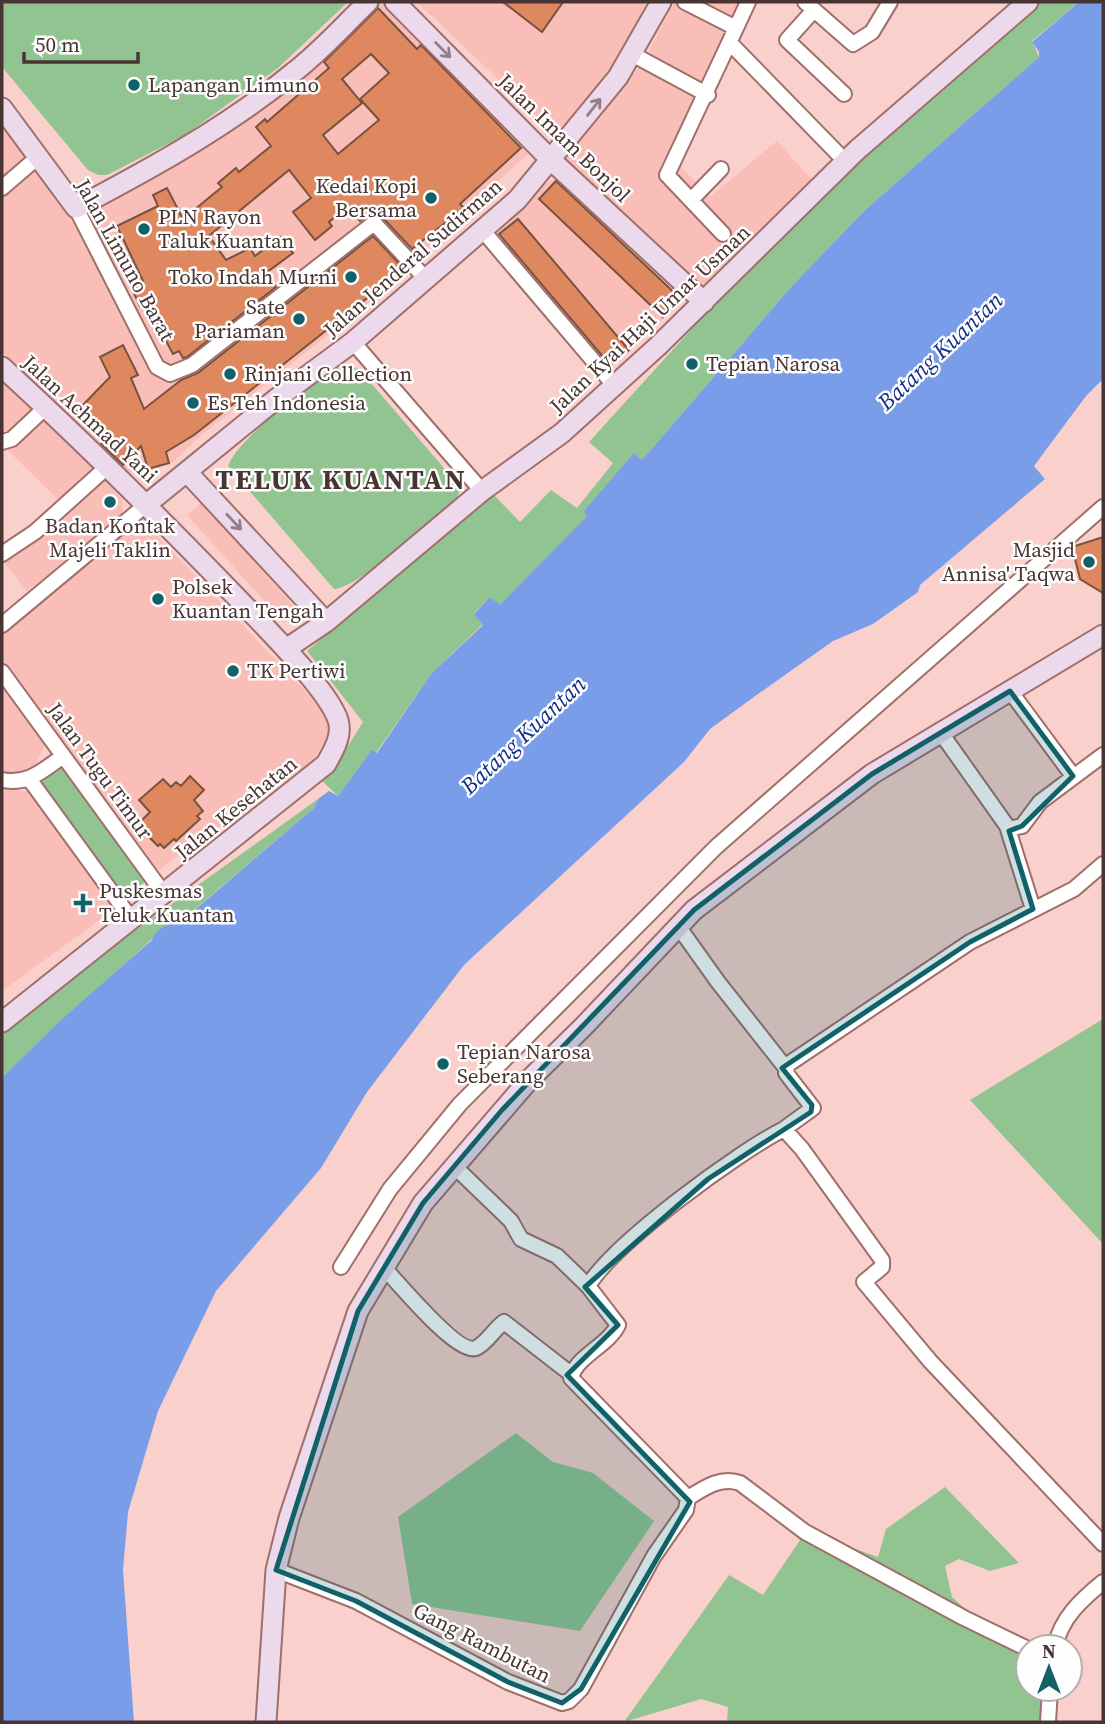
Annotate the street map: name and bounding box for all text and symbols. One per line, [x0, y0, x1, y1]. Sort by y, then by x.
scale bar [24, 21, 138, 65]
text: 50 m [35, 30, 80, 59]
one-way arrow [435, 42, 452, 59]
street label: Jalan Imam Bonjol [491, 66, 637, 209]
place label: Lapangan Limuno [148, 70, 319, 99]
marker: Lapangan Limuno [126, 77, 142, 93]
one-way arrow [586, 98, 601, 116]
place label: Kedai Kopi Bersama [316, 171, 417, 224]
street label: Jalan Jenderal Sudirman [316, 172, 508, 344]
street label: Jalan Limuno Barat [68, 173, 182, 346]
marker: Kedai Kopi Bersama [423, 190, 439, 206]
place label: PLN Rayon Taluk Kuantan [158, 202, 295, 255]
street label: Jalan Kyai Haji Umar Usman [542, 218, 757, 420]
marker: PLN Rayon Taluk Kuantan [136, 221, 152, 237]
place label: Toko Indah Murni [168, 262, 337, 291]
marker: Toko Indah Murni [343, 269, 359, 285]
water label: Batang Kuantan [870, 284, 1010, 418]
place label: Sate Pariaman [194, 292, 285, 345]
marker: Sate Pariaman [291, 311, 307, 327]
street label: Jalan Achmad Yani [16, 348, 164, 489]
place label: Tepian Narosa [706, 349, 841, 378]
marker: Tepian Narosa [684, 356, 700, 372]
place label: Rinjani Collection [244, 359, 413, 388]
marker: Rinjani Collection [222, 366, 238, 382]
place label: Es Teh Indonesia [207, 388, 366, 417]
marker: Es Teh Indonesia [185, 395, 201, 411]
district label: TELUK KUANTAN [215, 460, 467, 498]
marker: Badan Kontak Majeli Taklin [102, 494, 118, 510]
place label: Badan Kontak Majeli Taklin [45, 511, 176, 564]
one-way arrow [225, 513, 242, 530]
place label: Masjid Annisa' Taqwa [942, 535, 1075, 588]
marker: Masjid Annisa' Taqwa [1081, 554, 1097, 570]
place label: Polsek Kuantan Tengah [172, 572, 324, 625]
marker: Polsek Kuantan Tengah [150, 591, 166, 607]
place label: TK Pertiwi [247, 656, 346, 685]
marker: TK Pertiwi [225, 663, 241, 679]
water label: Batang Kuantan [453, 668, 593, 802]
street label: Jalan Tugu Timur [40, 696, 160, 845]
street label: Jalan Kesehatan [168, 749, 303, 867]
place label: Puskesmas Teluk Kuantan [99, 876, 235, 929]
marker: Puskesmas Teluk Kuantan [73, 893, 93, 913]
place label: Tepian Narosa Seberang [457, 1037, 592, 1090]
marker: Tepian Narosa Seberang [435, 1056, 451, 1072]
street label: Gang Rambutan [408, 1595, 556, 1690]
north arrow [1014, 1633, 1084, 1703]
text: N [1042, 1638, 1056, 1664]

